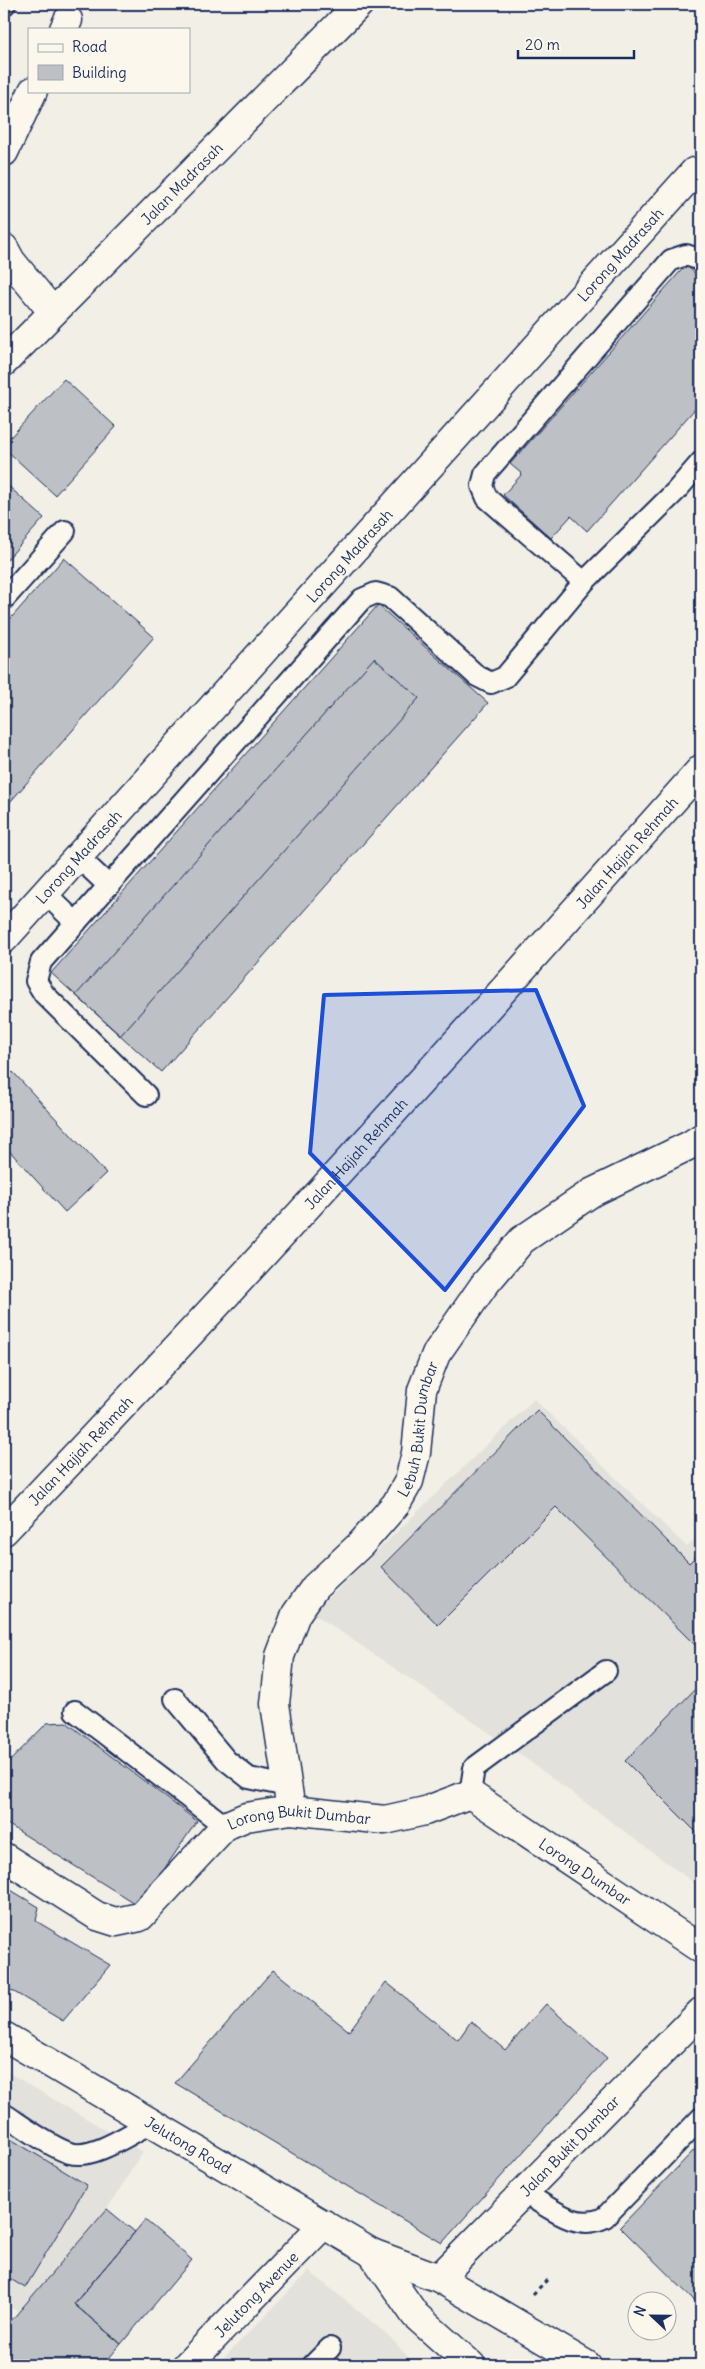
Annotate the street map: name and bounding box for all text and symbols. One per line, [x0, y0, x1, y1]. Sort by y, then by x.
legend [28, 28, 190, 92]
scale bar [518, 28, 634, 60]
text: 20 m [525, 35, 560, 54]
text: Road [72, 37, 107, 56]
text: Building [72, 63, 127, 82]
street label: Jalan Madrasah [137, 138, 227, 228]
street label: Lorong Madrasah [573, 203, 667, 305]
street label: Lorong Madrasah [302, 504, 396, 606]
street label: Jalan Hajjah Rehmah [572, 792, 682, 912]
street label: Lorong Madrasah [31, 805, 125, 907]
street label: Jalan Hajjah Rehmah [300, 1094, 411, 1213]
street label: Lebuh Bukit Dumbar [393, 1358, 442, 1500]
street label: Jalan Hajjah Rehmah [24, 1391, 137, 1509]
street label: Lorong Bukit Dumbar [224, 1800, 372, 1833]
street label: Lorong Dumbar [536, 1834, 635, 1909]
street label: Jalan Bukit Dumbar [516, 2091, 623, 2200]
street label: Jelutong Road [142, 2112, 235, 2178]
street label: Jelutong Avenue [210, 2247, 302, 2341]
north arrow [628, 2292, 678, 2342]
text: N [630, 2303, 650, 2319]

